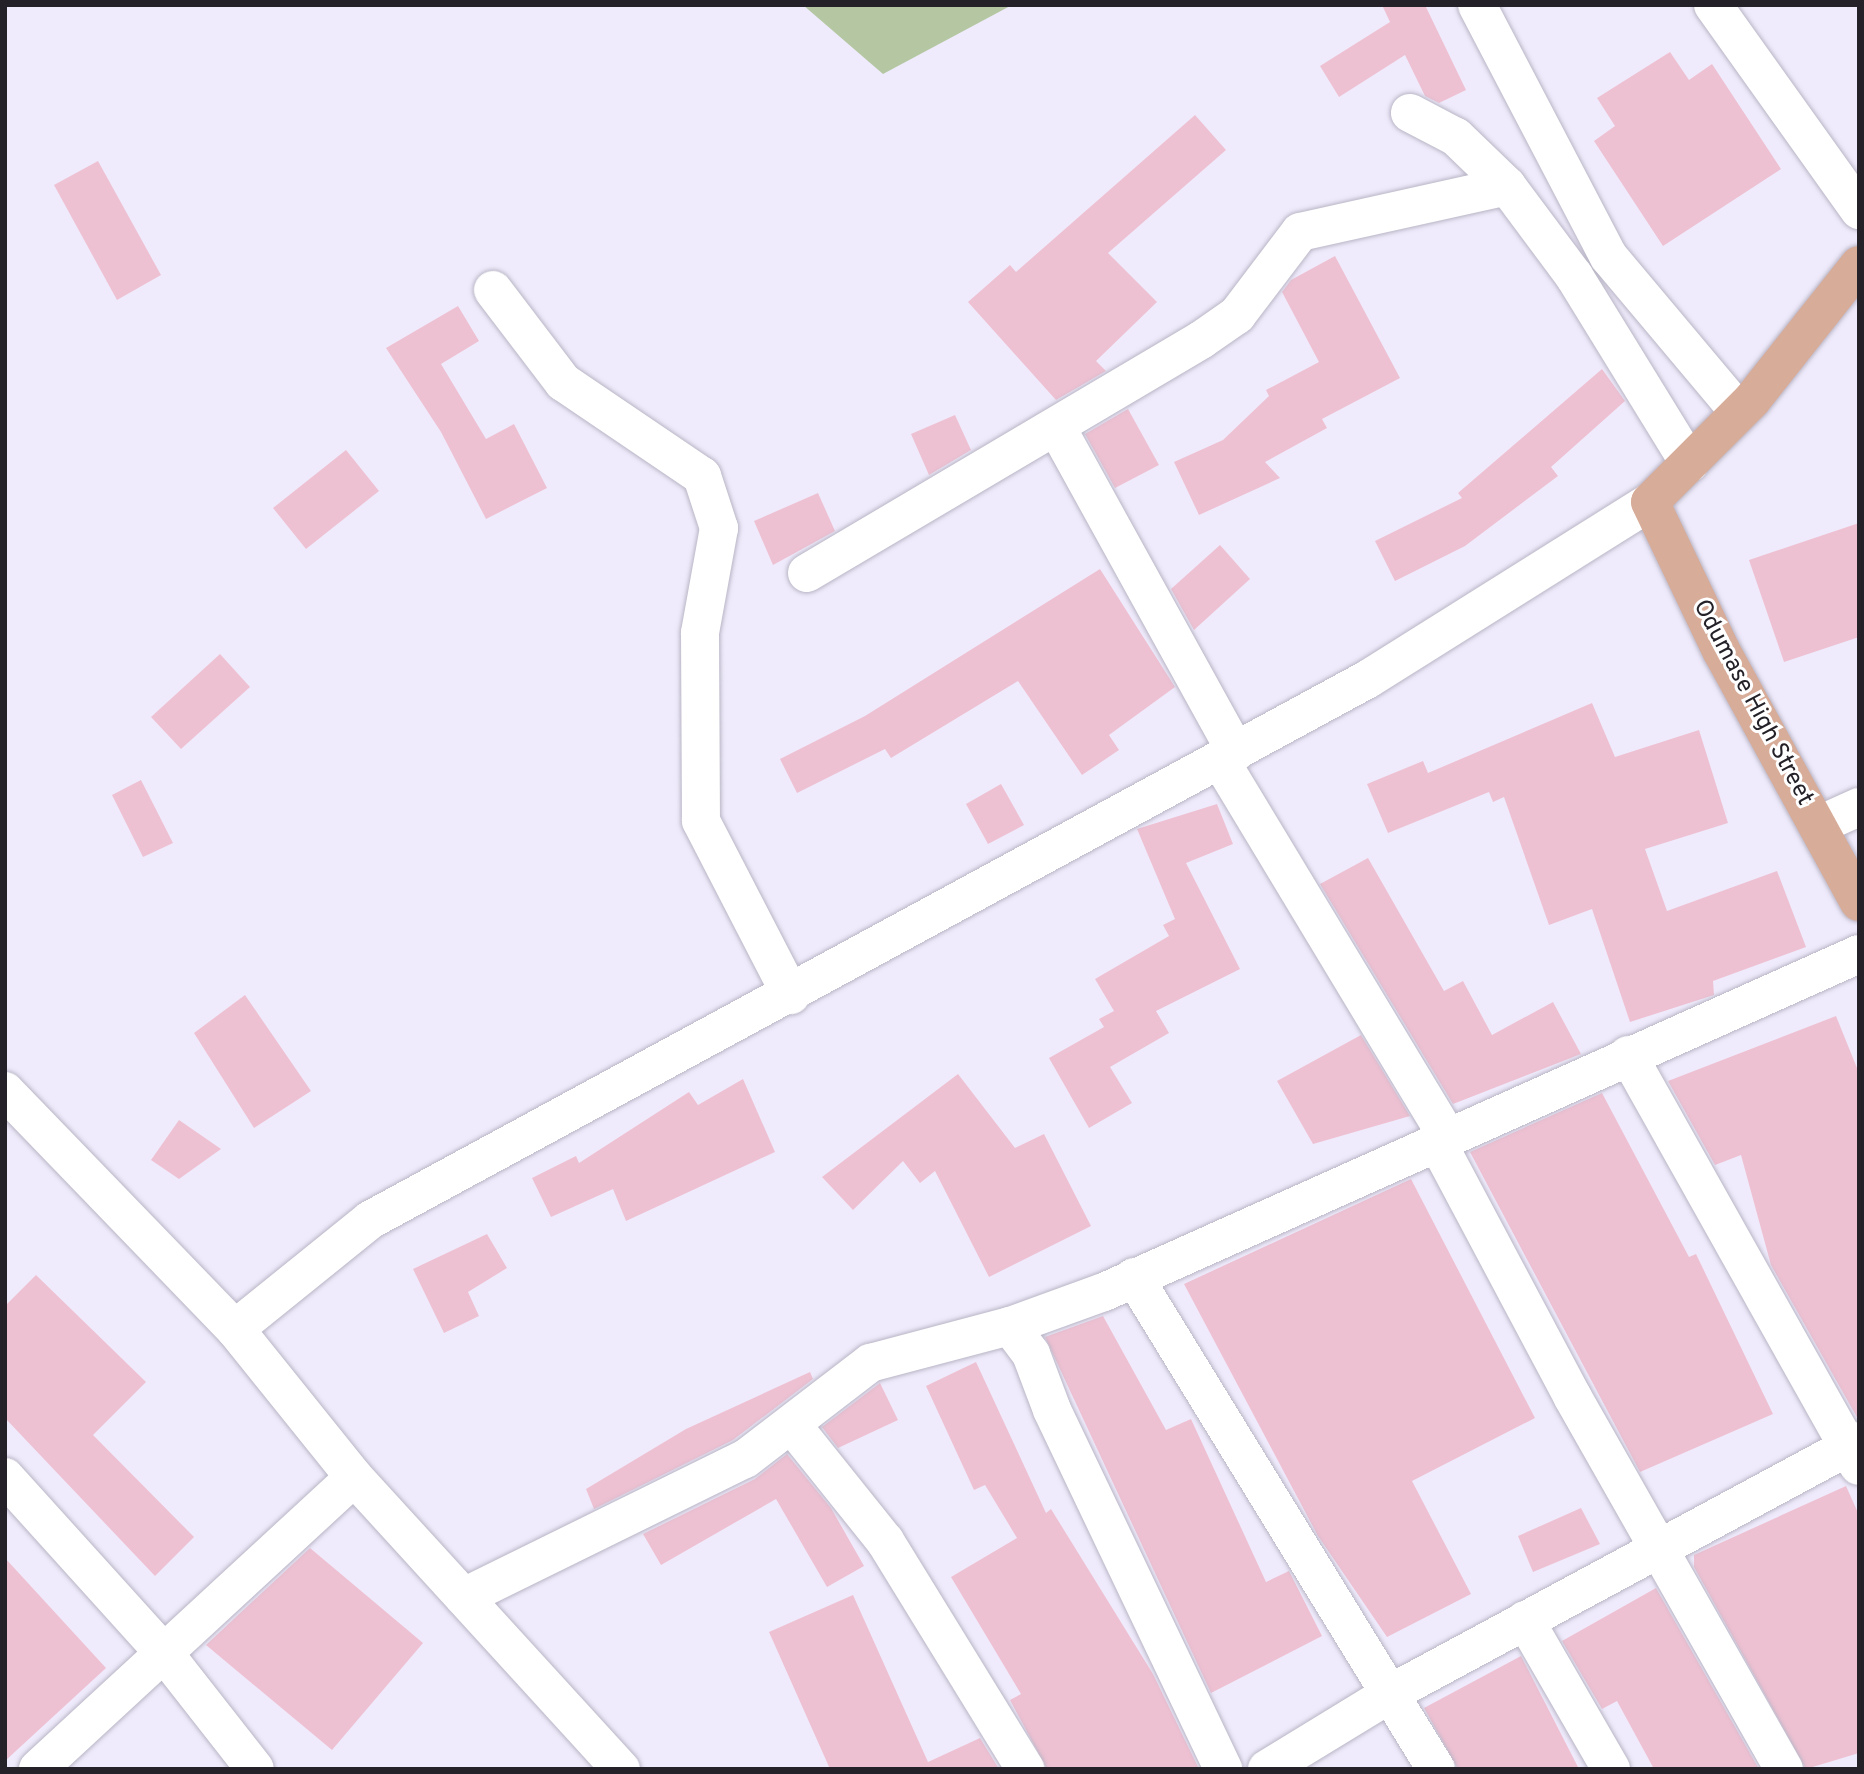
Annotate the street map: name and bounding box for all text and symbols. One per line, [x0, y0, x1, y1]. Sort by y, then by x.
street label: Odumase High Street [1686, 595, 1818, 811]

